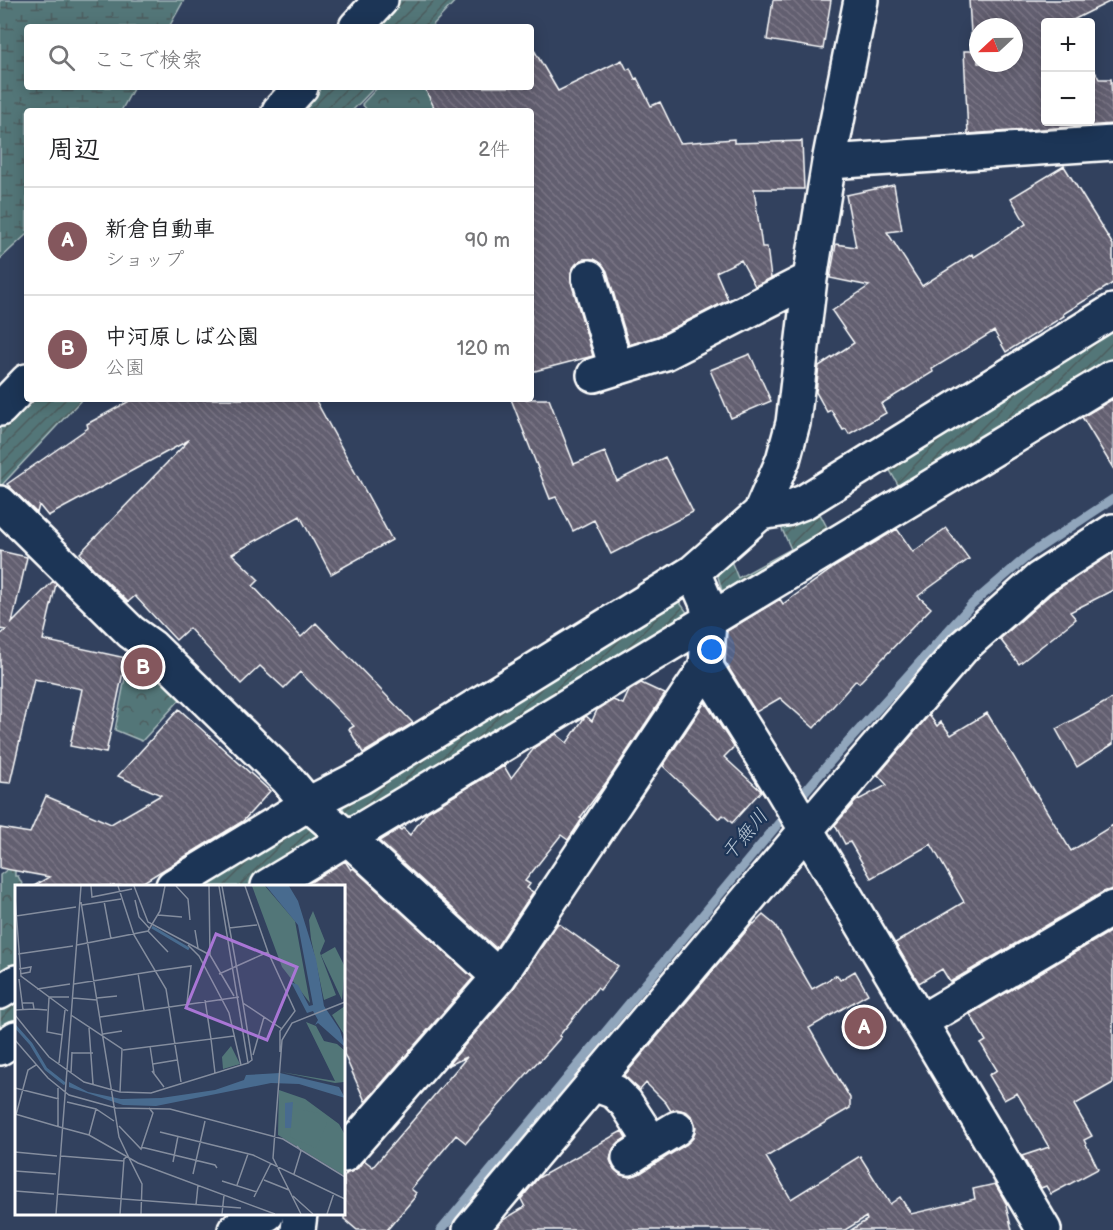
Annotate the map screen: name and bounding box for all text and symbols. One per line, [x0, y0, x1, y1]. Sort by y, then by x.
north arrow [969, 18, 1023, 72]
map controls [1041, 18, 1095, 126]
button: + [1041, 18, 1095, 72]
search box [24, 24, 534, 90]
icon: search [45, 41, 78, 74]
text: ここで検索 [93, 47, 203, 74]
button: − [1041, 72, 1095, 126]
text: 周辺 [48, 135, 100, 166]
text: 2件 [478, 138, 510, 162]
text: 新倉自動車 [105, 216, 215, 243]
text: A [61, 229, 74, 253]
text: 90 m [465, 229, 510, 253]
text: ショップ [105, 248, 184, 272]
text: 中河原しば公園 [105, 324, 259, 351]
text: B [60, 337, 75, 361]
text: 120 m [457, 337, 510, 361]
text: 公園 [105, 356, 145, 380]
your location [697, 635, 726, 664]
pin: B [124, 644, 162, 690]
water label: 干無川 [717, 804, 773, 866]
inset map [15, 885, 345, 1215]
pin: A [844, 1004, 884, 1050]

